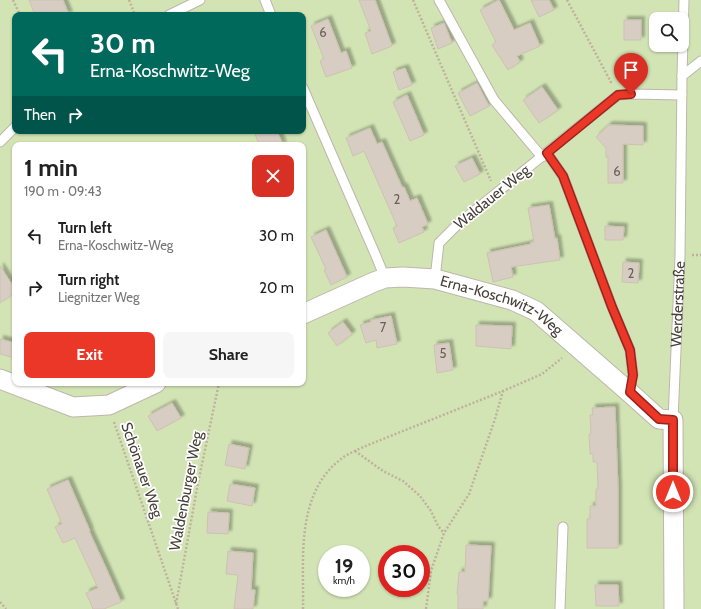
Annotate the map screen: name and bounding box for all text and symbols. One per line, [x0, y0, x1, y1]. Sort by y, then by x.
map controls [649, 12, 689, 52]
button: search [649, 12, 689, 52]
house number: 6 [319, 24, 327, 40]
text: 30 m [90, 26, 156, 60]
icon: left [24, 28, 76, 80]
pin [614, 53, 648, 94]
icon: arrive [620, 59, 642, 81]
text: Erna-Koschwitz-Weg [90, 60, 250, 82]
icon: right [64, 104, 86, 126]
text: Then [24, 106, 56, 124]
text: 1 min [24, 153, 78, 182]
button: close [252, 155, 294, 197]
street label: Waldauer Weg [451, 161, 534, 233]
house number: 6 [613, 163, 621, 179]
text: 190 m · 09:43 [24, 183, 102, 199]
house number: 2 [394, 191, 401, 207]
text: Turn left [58, 219, 112, 237]
icon: left [24, 225, 46, 247]
text: 30 m [259, 227, 294, 245]
text: Erna-Koschwitz-Weg [58, 237, 173, 253]
street label: Werderstraße [667, 260, 689, 347]
house number: 2 [628, 265, 635, 281]
text: Turn right [58, 271, 119, 289]
street label: Erna-Koschwitz-Weg [438, 272, 567, 340]
icon: right [24, 277, 46, 299]
text: 20 m [259, 279, 294, 297]
text: Liegnitzer Weg [58, 289, 139, 305]
house number: 7 [380, 319, 387, 335]
button: Exit [24, 332, 155, 378]
button: Share [163, 332, 294, 378]
house number: 5 [439, 345, 447, 361]
street label: Schönauer Weg [117, 420, 167, 521]
street label: Waldenburger Weg [166, 429, 207, 552]
position arrow [652, 471, 694, 513]
speed limit sign: 30 [378, 545, 430, 597]
text: 19 [335, 554, 353, 578]
text: km/h [333, 574, 355, 587]

